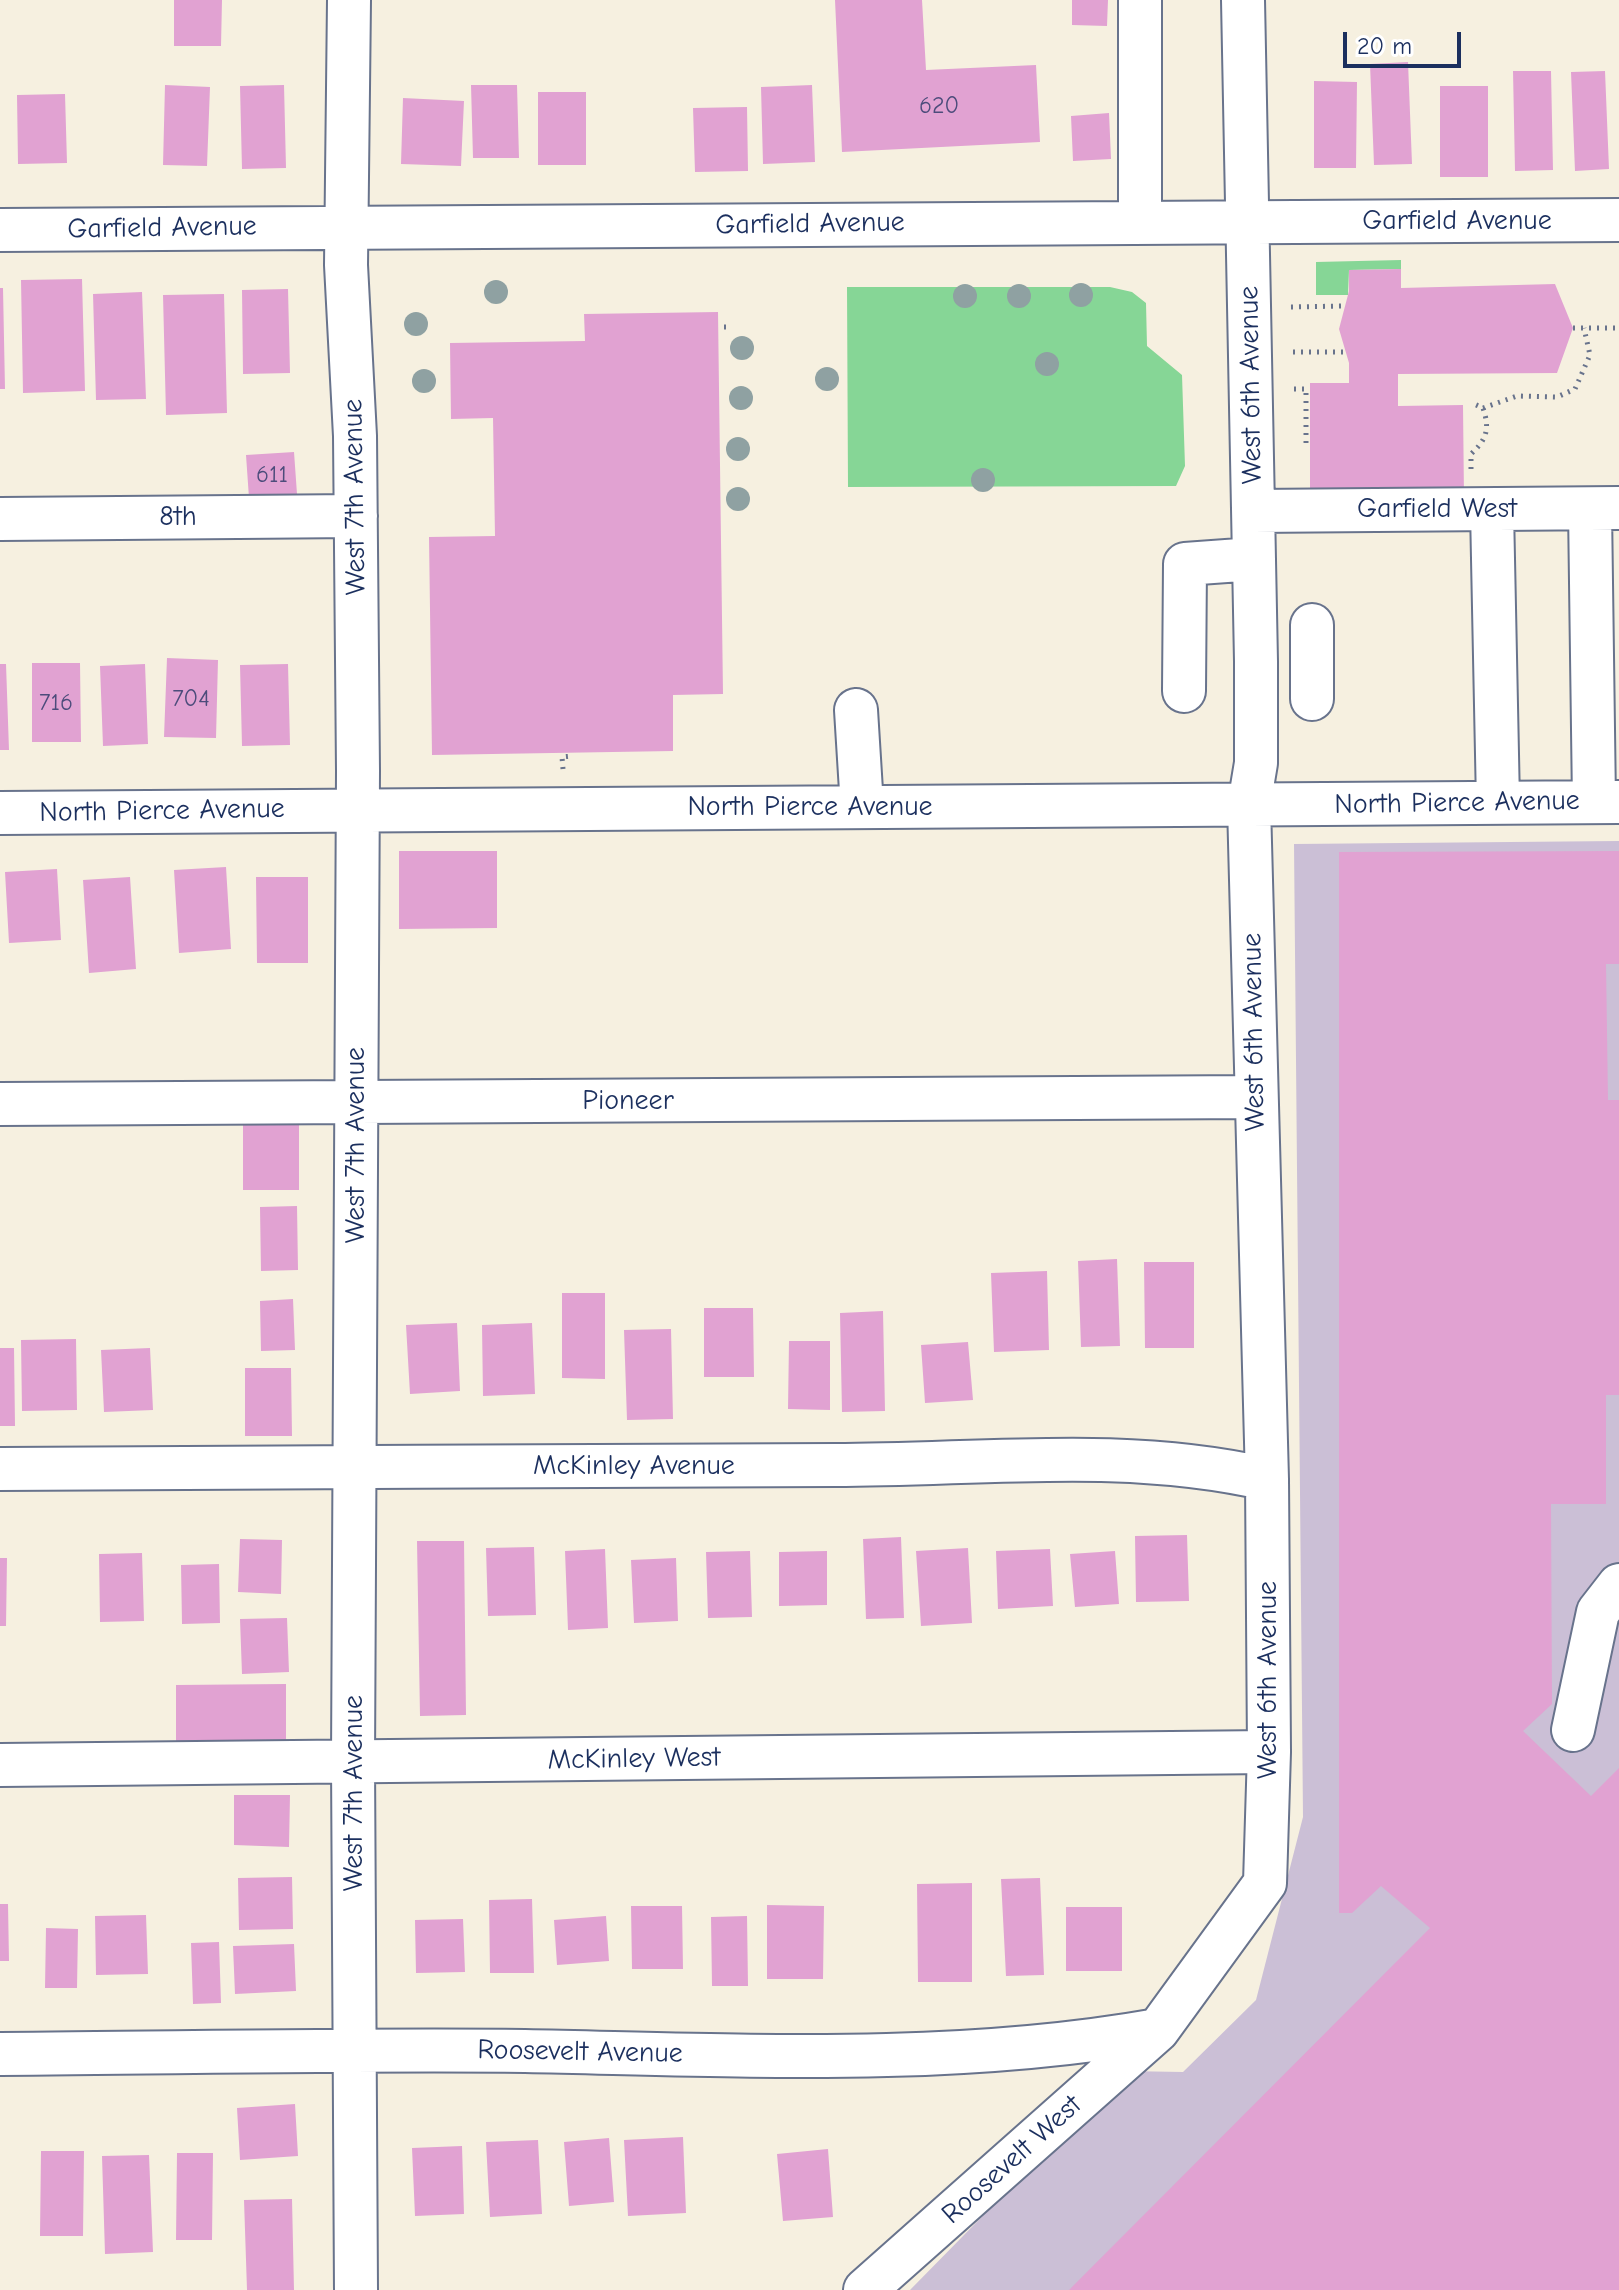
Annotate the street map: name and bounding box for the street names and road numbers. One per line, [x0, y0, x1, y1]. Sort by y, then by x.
street label: Garfield Avenue [1362, 204, 1552, 238]
street label: Garfield Avenue [715, 206, 905, 242]
street label: Garfield Avenue [67, 210, 257, 246]
street label: West 6th Avenue [1232, 286, 1270, 484]
street label: West 7th Avenue [336, 399, 374, 595]
street label: Garfield West [1357, 492, 1517, 526]
street label: 8th [159, 500, 197, 534]
street label: North Pierce Avenue [1334, 784, 1580, 822]
street label: North Pierce Avenue [687, 790, 933, 824]
street label: North Pierce Avenue [39, 792, 285, 830]
street label: West 6th Avenue [1235, 933, 1273, 1131]
street label: West 7th Avenue [339, 1047, 373, 1243]
street label: Pioneer [582, 1084, 674, 1118]
street label: McKinley Avenue [533, 1449, 735, 1483]
street label: West 6th Avenue [1251, 1581, 1285, 1779]
street label: West 7th Avenue [337, 1695, 371, 1891]
street label: McKinley West [547, 1741, 721, 1777]
street label: Roosevelt Avenue [477, 2033, 683, 2071]
street label: Roosevelt West [935, 2089, 1089, 2231]

